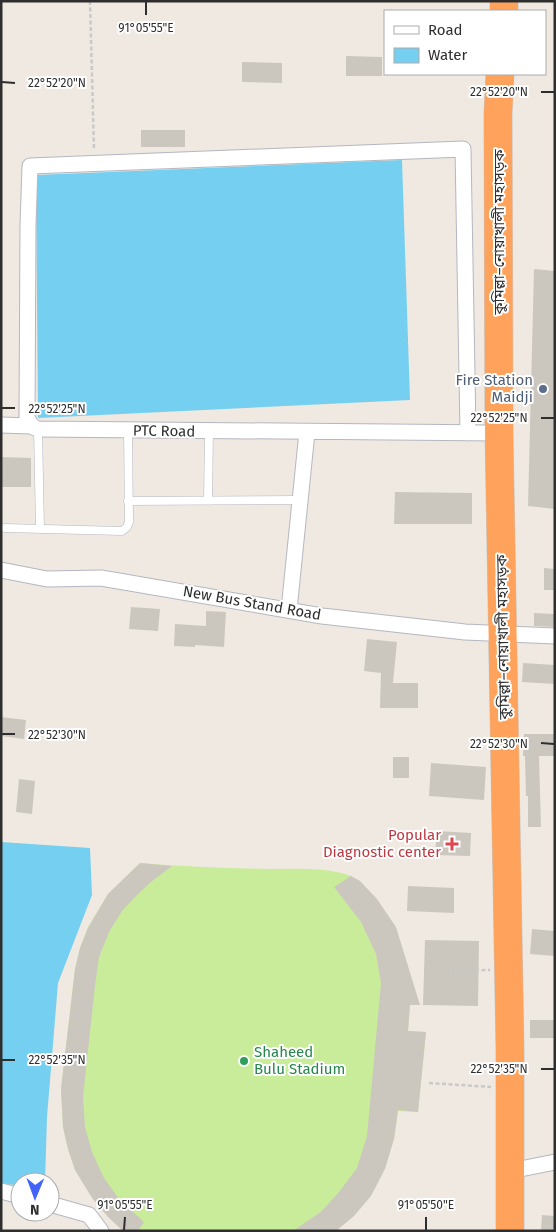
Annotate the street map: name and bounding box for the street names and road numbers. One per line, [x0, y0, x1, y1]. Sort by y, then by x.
street label: কুমিল্লা–নোয়াখালী মহাসড়ক [490, 149, 508, 316]
street label: PTC Road [133, 421, 195, 441]
street label: কুমিল্লা–নোয়াখালী মহাসড়ক [493, 553, 513, 721]
street label: New Bus Stand Road [182, 582, 322, 624]

